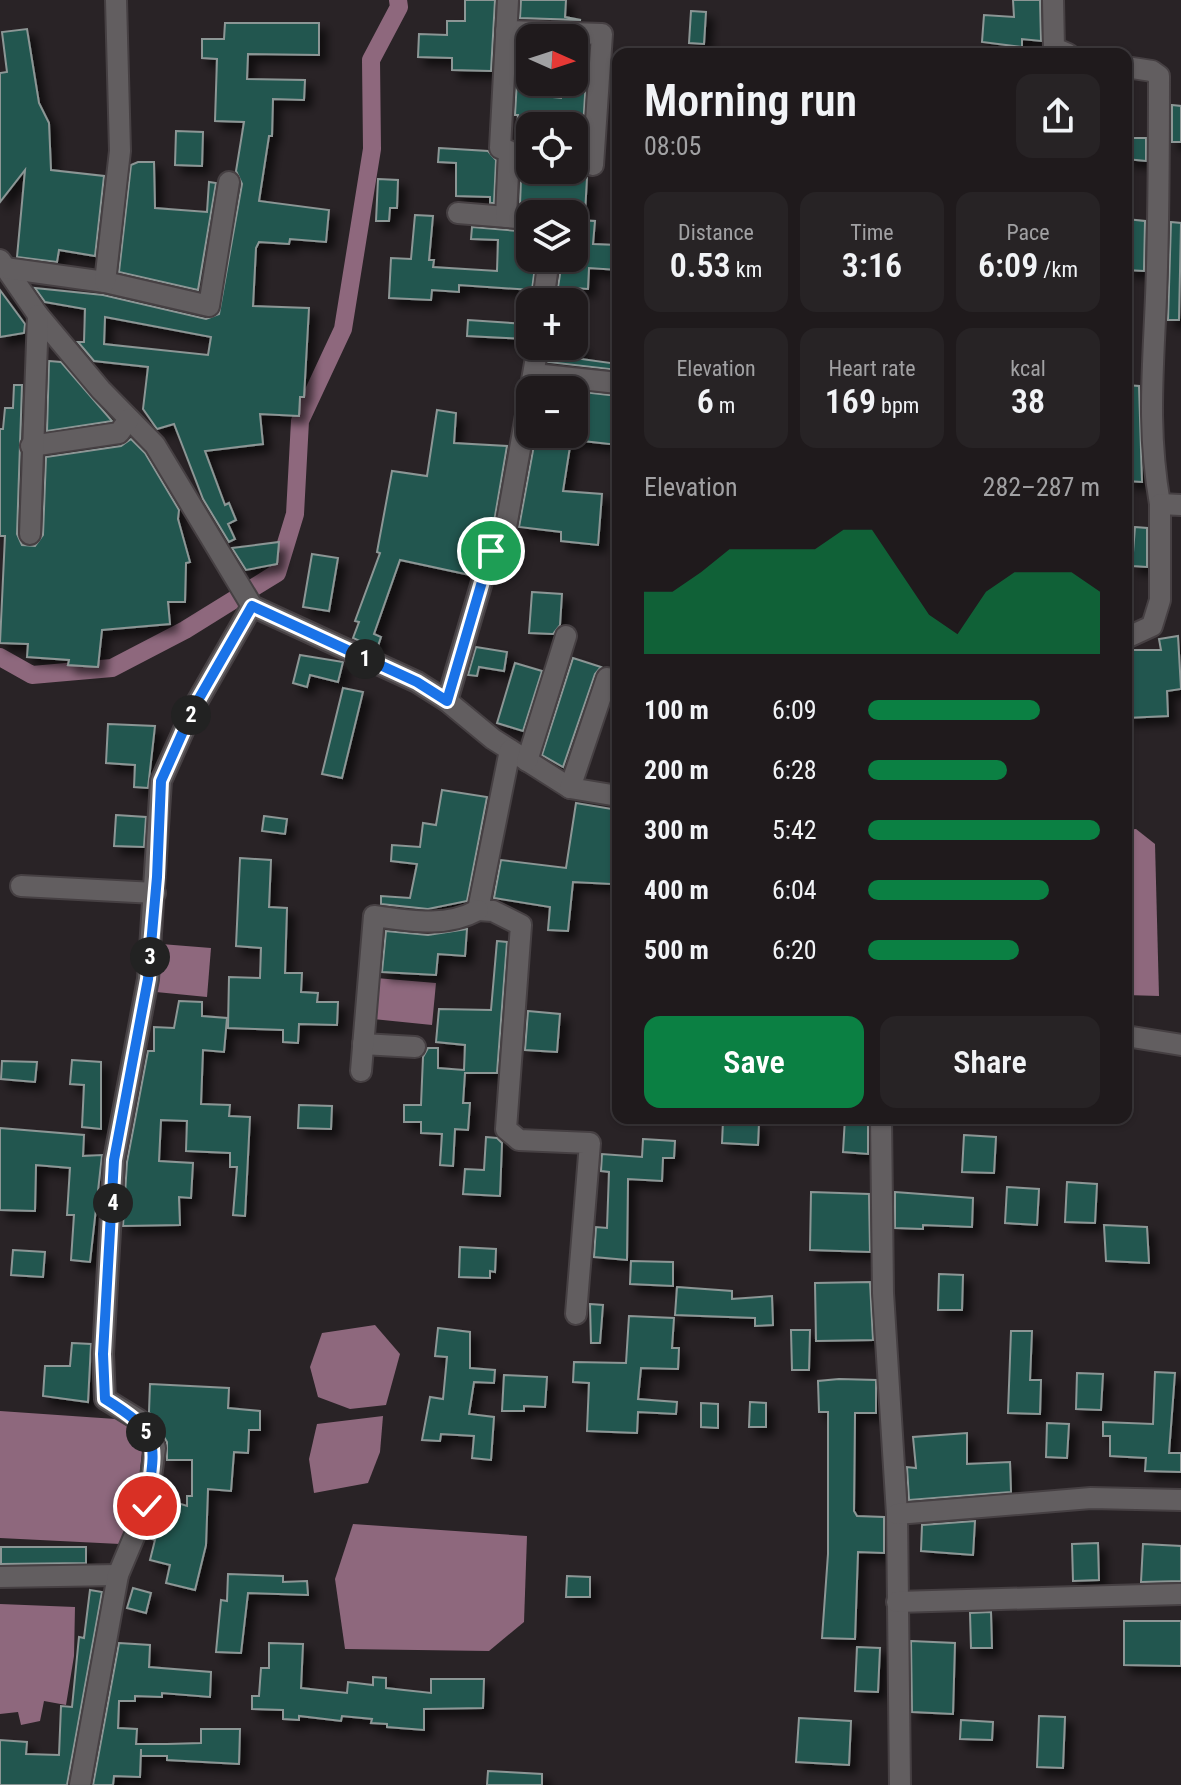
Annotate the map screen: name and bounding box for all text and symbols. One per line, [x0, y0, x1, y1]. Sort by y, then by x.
north arrow [516, 24, 588, 96]
map controls [516, 24, 588, 448]
button: share [1016, 74, 1100, 158]
text: Morning run [644, 75, 857, 127]
button: locate [516, 112, 588, 184]
text: 08:05 [644, 131, 701, 161]
button: layers [516, 200, 588, 272]
text: Distance [678, 220, 754, 245]
text: Time [850, 220, 894, 245]
text: Pace [1006, 220, 1050, 245]
text: 0.53 [670, 245, 731, 285]
text: 3:16 [842, 245, 902, 285]
text: 6:09 [978, 245, 1038, 285]
text: km [731, 257, 762, 282]
text: /km [1038, 257, 1078, 282]
button: + [516, 288, 588, 360]
text: Elevation [676, 356, 756, 381]
text: Heart rate [829, 356, 915, 381]
text: kcal [1010, 356, 1046, 381]
button: − [516, 376, 588, 448]
text: 6 [697, 381, 714, 421]
text: 169 [825, 381, 876, 421]
text: 38 [1011, 381, 1045, 421]
text: m [714, 393, 735, 418]
text: bpm [876, 393, 919, 418]
text: Elevation [644, 472, 738, 502]
text: 282–287 m [983, 472, 1100, 502]
pin [457, 517, 525, 585]
icon: arrive [469, 529, 513, 573]
pin: 1 [345, 639, 385, 679]
text: 1 [359, 646, 371, 671]
pin: 2 [171, 695, 211, 735]
text: 100 m [644, 695, 709, 725]
text: 6:09 [772, 695, 817, 725]
text: 2 [185, 702, 197, 727]
text: 200 m [644, 755, 709, 785]
text: 6:28 [772, 755, 817, 785]
text: 300 m [644, 815, 709, 845]
text: 5:42 [772, 815, 817, 845]
text: 400 m [644, 875, 709, 905]
text: 6:04 [772, 875, 817, 905]
text: 500 m [644, 935, 709, 965]
text: 6:20 [772, 935, 817, 965]
pin: 3 [130, 937, 170, 977]
text: 3 [144, 944, 156, 969]
button: Save [644, 1016, 864, 1108]
button: Share [880, 1016, 1100, 1108]
pin: 4 [93, 1183, 133, 1223]
text: 4 [107, 1190, 119, 1215]
pin: 5 [126, 1412, 166, 1452]
text: 5 [140, 1419, 152, 1444]
pin [113, 1472, 181, 1540]
icon: check [125, 1484, 169, 1528]

